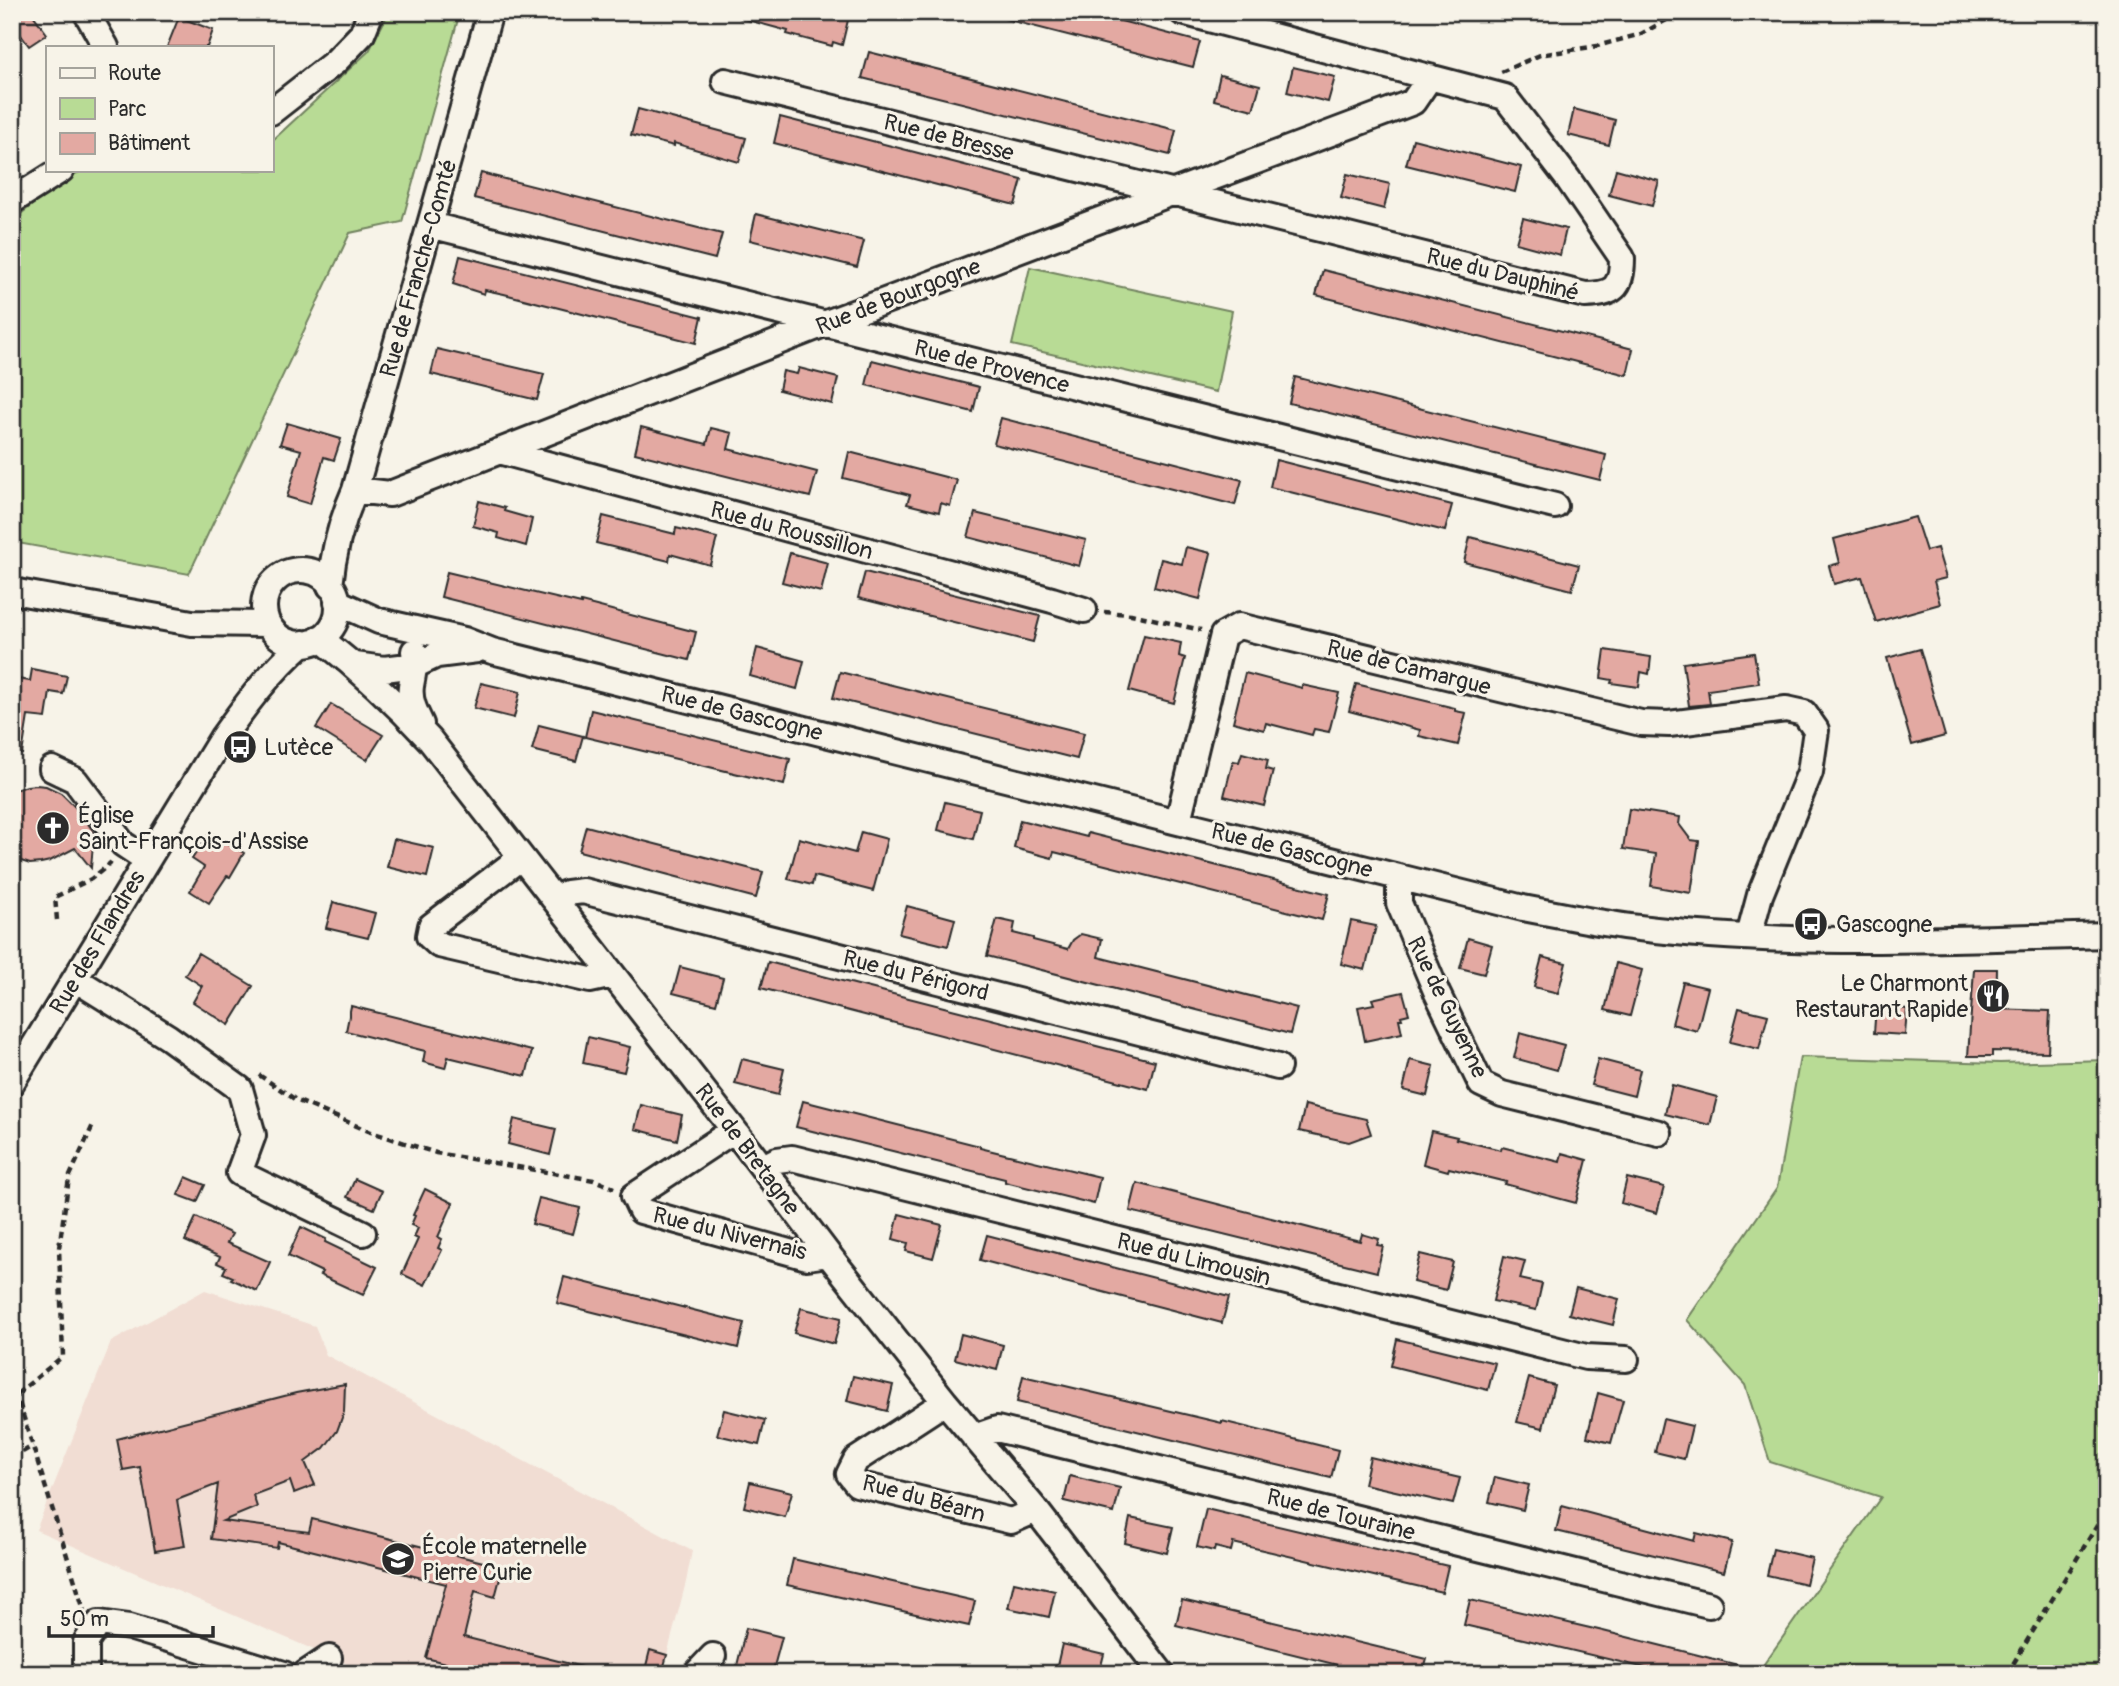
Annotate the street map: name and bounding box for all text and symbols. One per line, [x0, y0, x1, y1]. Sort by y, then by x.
legend [46, 46, 273, 172]
text: Route [108, 60, 161, 87]
text: Parc [108, 96, 147, 123]
street label: Rue de Bresse [881, 107, 1018, 168]
text: Bâtiment [108, 130, 191, 157]
street label: Rue de Franche-Comté [373, 156, 463, 381]
street label: Rue du Dauphiné [1424, 242, 1582, 307]
street label: Rue de Bourgogne [812, 252, 985, 341]
street label: Rue de Provence [911, 333, 1073, 400]
street label: Rue du Roussillon [707, 495, 876, 566]
street label: Rue de Camargue [1324, 633, 1494, 702]
street label: Rue de Gascogne [658, 679, 826, 748]
bus stop icon: Lutèce [221, 728, 259, 766]
place label: Lutèce [264, 733, 334, 762]
place label: Église Saint-François-d'Assise [78, 801, 309, 856]
church icon: Église Saint-François-d'Assise [34, 809, 72, 847]
street label: Rue de Gascogne [1208, 816, 1376, 885]
street label: Rue des Flandres [43, 865, 152, 1019]
bus stop icon: Gascogne [1792, 905, 1830, 943]
place label: Gascogne [1836, 910, 1933, 939]
street label: Rue de Guyenne [1401, 932, 1495, 1083]
street label: Rue du Périgord [840, 943, 992, 1008]
place label: Le Charmont Restaurant Rapide [1795, 969, 1969, 1024]
restaurant icon: Le Charmont Restaurant Rapide [1974, 977, 2012, 1015]
street label: Rue de Bretagne [689, 1078, 807, 1221]
street label: Rue du Nivernais [650, 1200, 810, 1267]
street label: Rue du Limousin [1114, 1226, 1274, 1293]
street label: Rue du Béarn [859, 1468, 989, 1529]
street label: Rue de Touraine [1264, 1482, 1419, 1547]
place label: École maternelle Pierre Curie [422, 1532, 587, 1587]
school or university icon: École maternelle Pierre Curie [379, 1540, 417, 1578]
scale bar [49, 1595, 214, 1639]
text: 50 m [60, 1606, 109, 1633]

